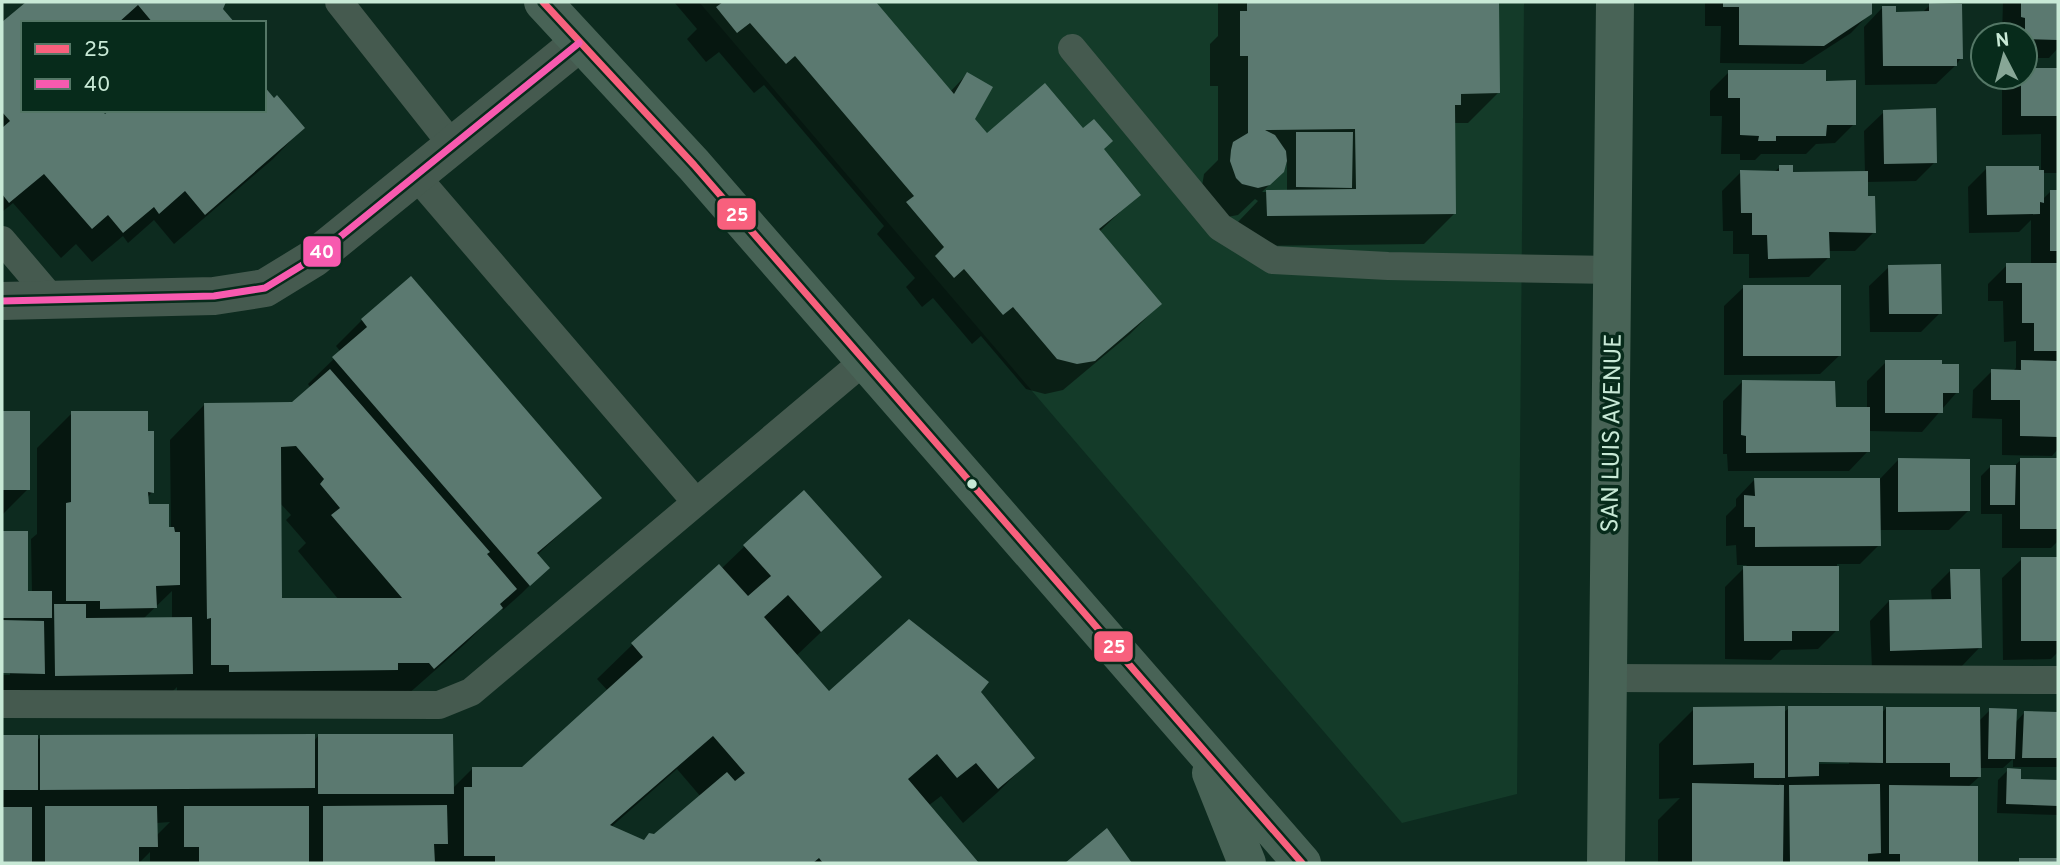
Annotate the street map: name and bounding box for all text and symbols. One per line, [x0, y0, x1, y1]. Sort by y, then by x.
legend [21, 21, 266, 112]
north arrow [1969, 21, 2039, 91]
text: N [1994, 28, 2010, 54]
text: 25 [84, 37, 110, 64]
text: 40 [84, 72, 111, 99]
line badge: 25 [716, 197, 757, 231]
text: 25 [725, 204, 749, 228]
line badge: 40 [302, 235, 342, 268]
text: 40 [310, 241, 334, 265]
street label: SAN LUIS AVENUE [1596, 333, 1630, 533]
unlabelled marker [965, 477, 979, 491]
line badge: 25 [1093, 630, 1134, 663]
text: 25 [1102, 636, 1126, 660]

